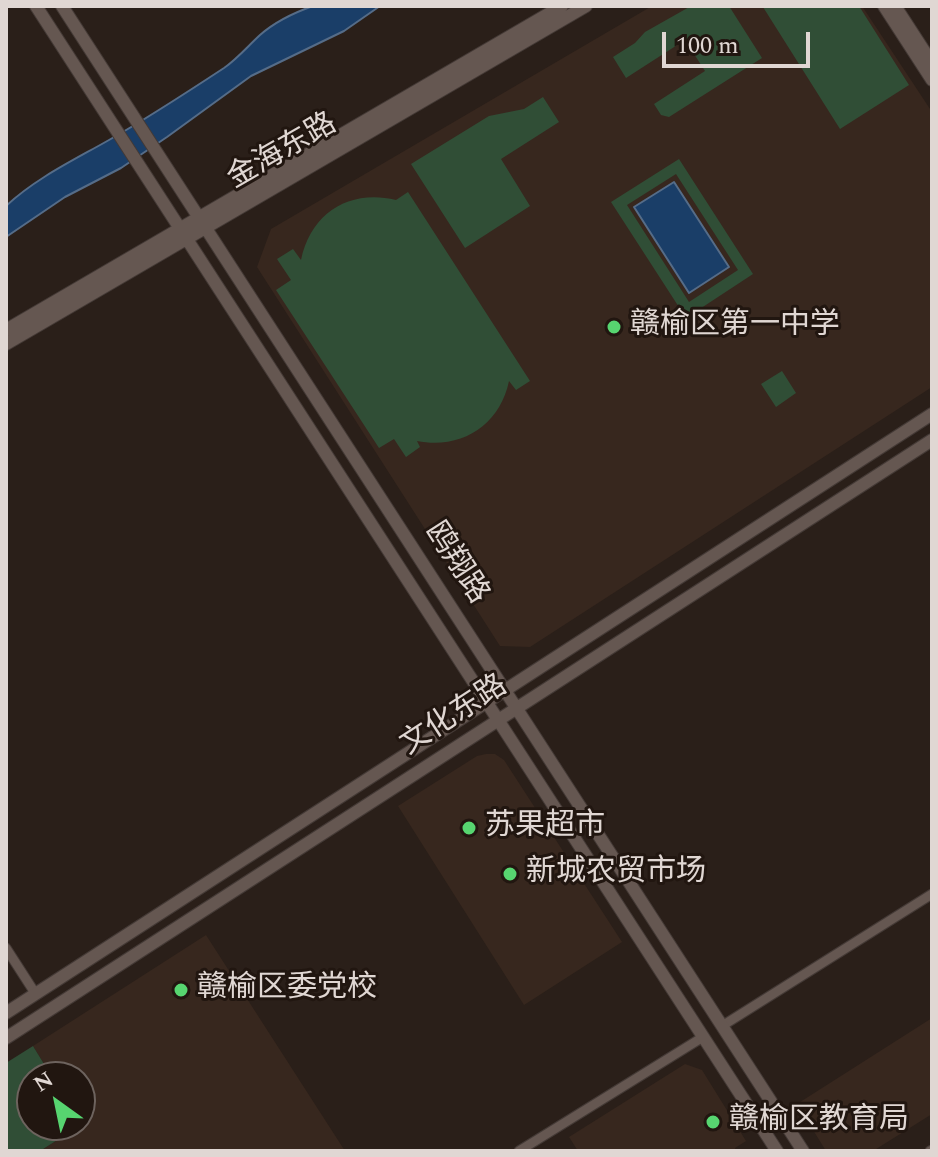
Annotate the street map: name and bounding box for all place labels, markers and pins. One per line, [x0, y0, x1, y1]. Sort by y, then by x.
place label: 赣榆区第一中学 [630, 309, 840, 345]
marker: 赣榆区第一中学 [605, 318, 623, 336]
place label: 苏果超市 [485, 810, 605, 846]
marker: 苏果超市 [460, 819, 478, 837]
place label: 新城农贸市场 [526, 856, 706, 892]
marker: 新城农贸市场 [501, 865, 519, 883]
place label: 赣榆区委党校 [197, 972, 377, 1008]
marker: 赣榆区委党校 [172, 981, 190, 999]
place label: 赣榆区教育局 [729, 1104, 909, 1140]
marker: 赣榆区教育局 [704, 1113, 722, 1131]

